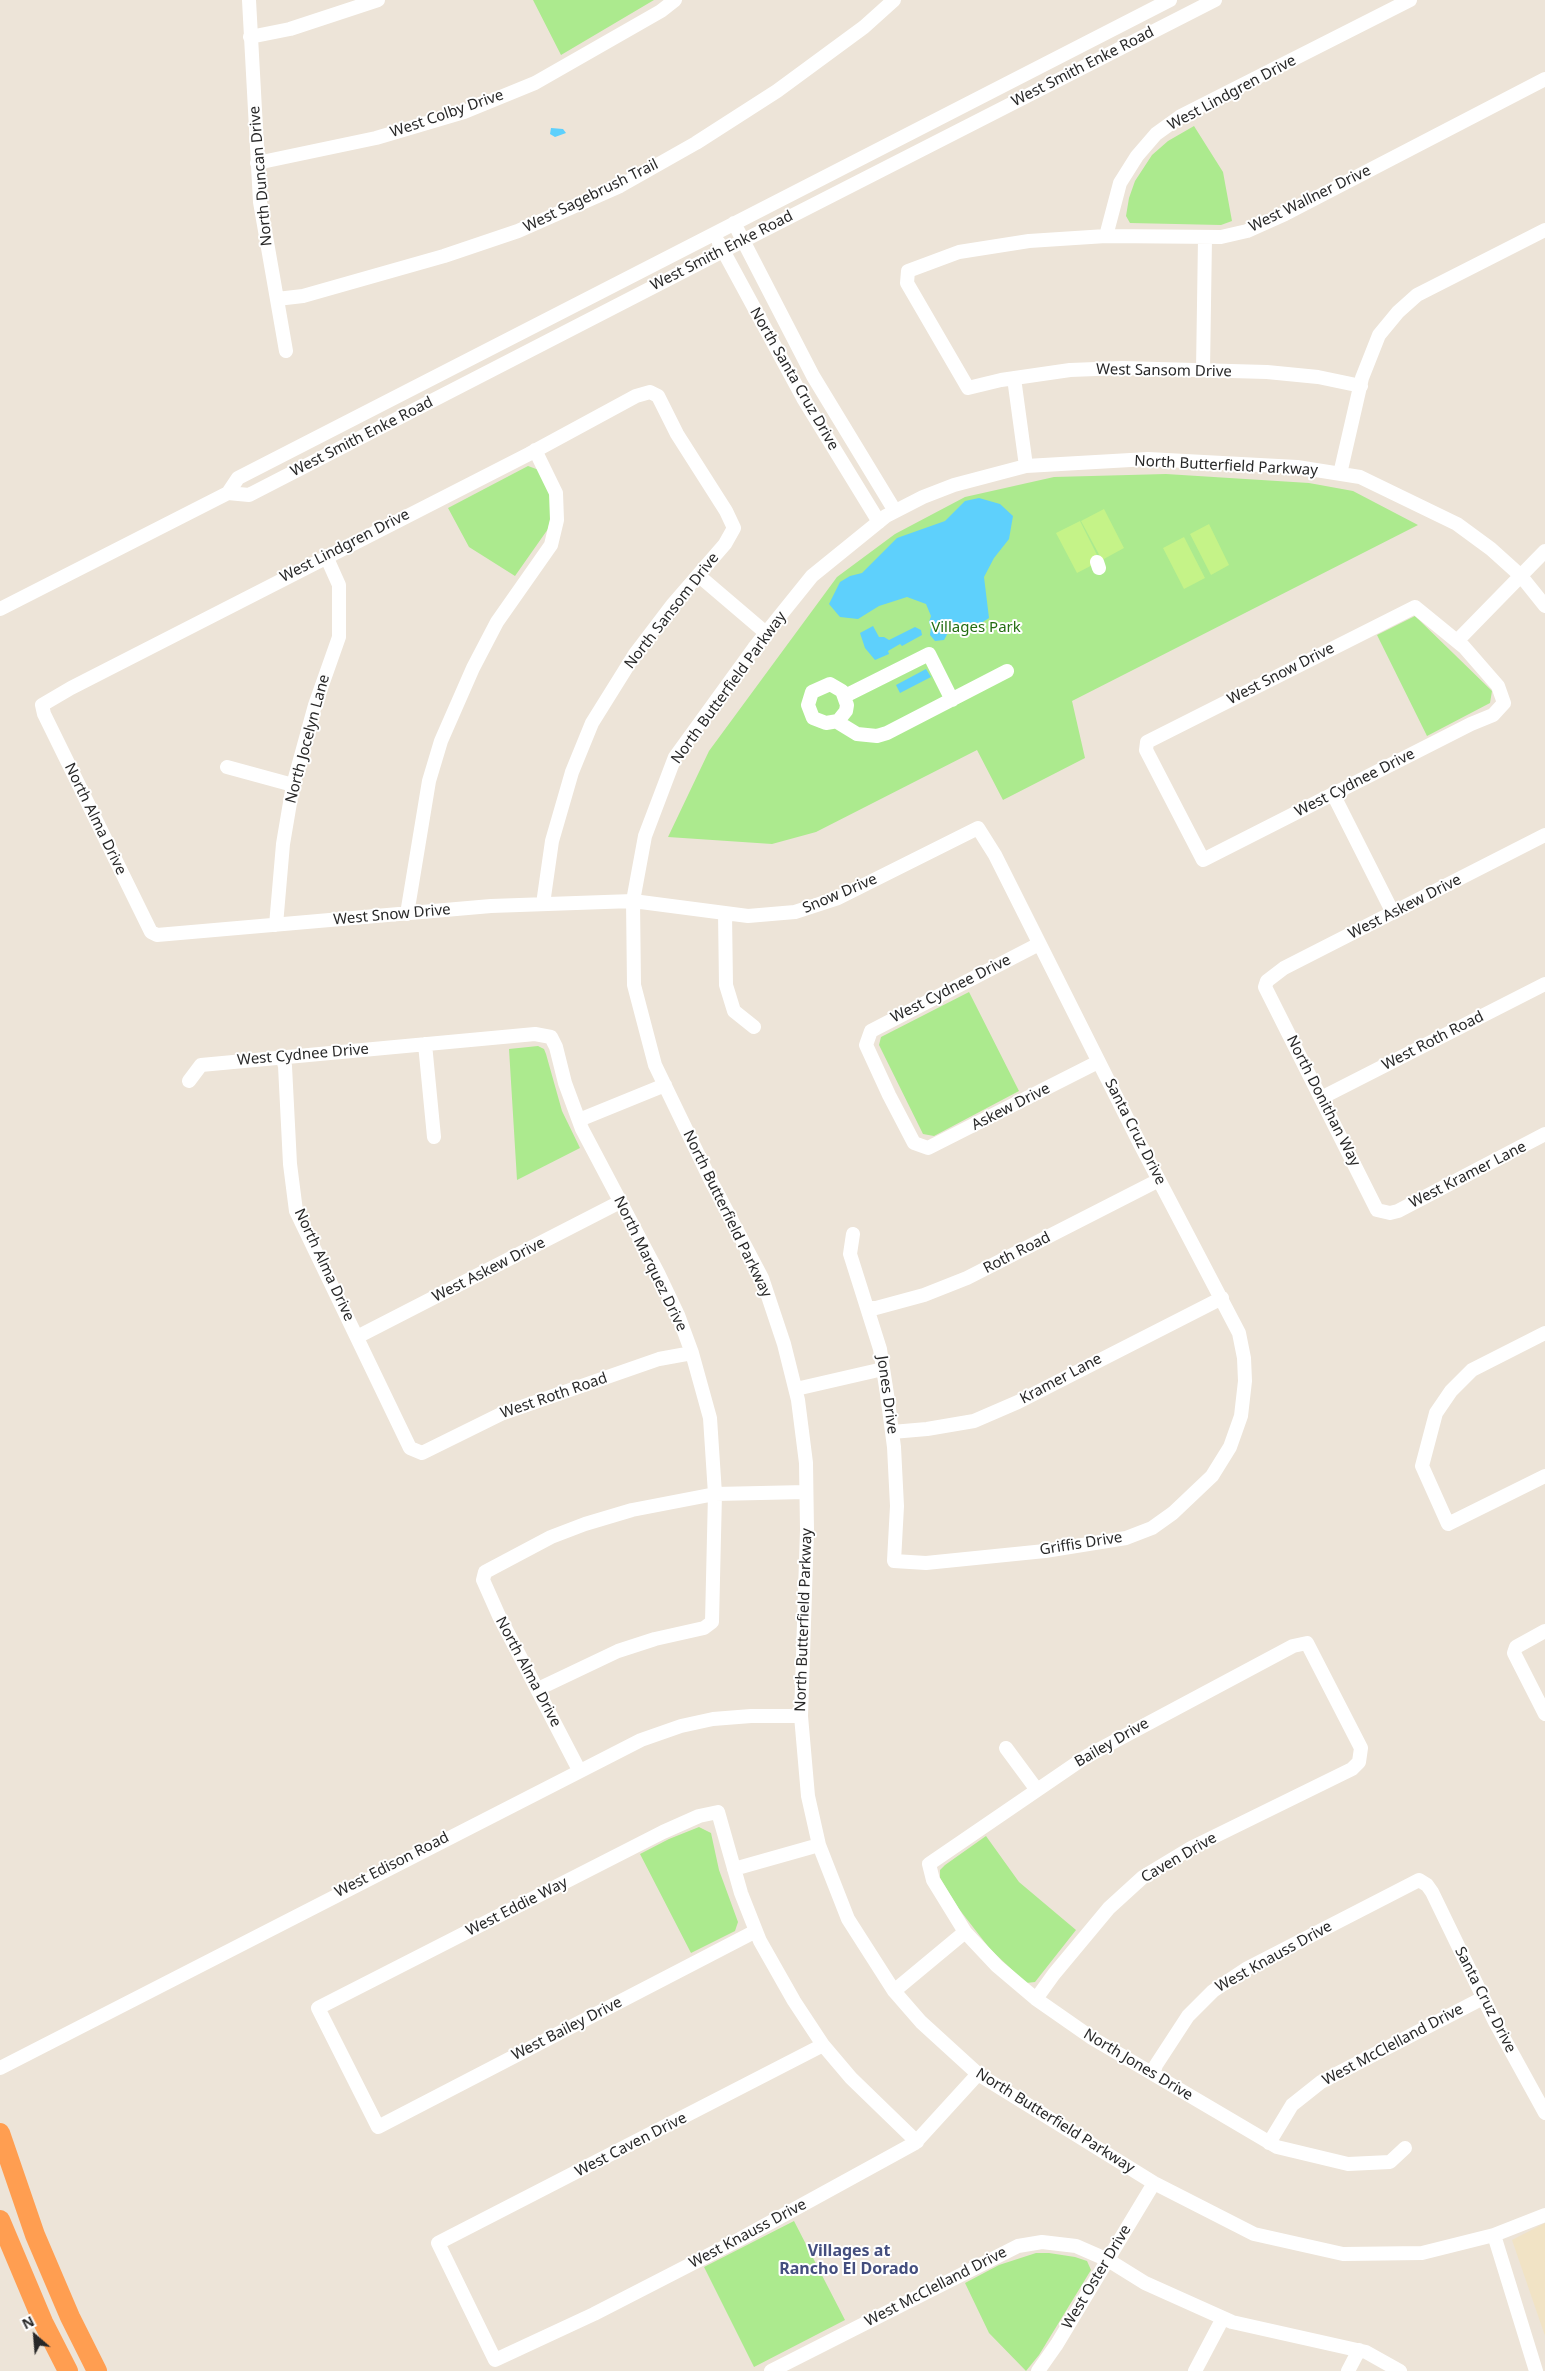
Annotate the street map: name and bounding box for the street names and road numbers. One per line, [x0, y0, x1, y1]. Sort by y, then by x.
street label: West Smith Enke Road [1009, 23, 1157, 111]
street label: West Lindgren Drive [1165, 52, 1299, 134]
street label: West Colby Drive [388, 86, 506, 142]
street label: North Duncan Drive [246, 105, 276, 247]
street label: West Sagebrush Trail [521, 156, 661, 236]
street label: West Wallner Drive [1246, 162, 1374, 236]
street label: West Smith Enke Road [648, 207, 796, 295]
street label: North Santa Cruz Drive [746, 304, 842, 454]
street label: West Sansom Drive [1096, 361, 1232, 381]
street label: West Smith Enke Road [288, 393, 436, 481]
street label: North Butterfield Parkway [1134, 452, 1318, 480]
street label: West Lindgren Drive [277, 506, 413, 586]
street label: North Sansom Drive [621, 549, 723, 673]
street label: North Butterfield Parkway [668, 608, 790, 768]
street label: West Snow Drive [1224, 639, 1338, 709]
street label: North Jocelyn Lane [282, 673, 334, 805]
street label: West Cydnee Drive [1292, 745, 1418, 821]
street label: North Alma Drive [60, 760, 130, 878]
street label: Snow Drive [800, 870, 880, 918]
street label: West Askew Drive [1346, 871, 1464, 943]
street label: West Snow Drive [333, 901, 451, 929]
street label: West Cydnee Drive [888, 951, 1014, 1027]
street label: West Roth Road [1379, 1008, 1487, 1074]
street label: North Donithan Way [1282, 1033, 1364, 1169]
street label: West Cydnee Drive [236, 1040, 370, 1070]
street label: Santa Cruz Drive [1101, 1076, 1169, 1188]
street label: Askew Drive [969, 1080, 1053, 1134]
street label: North Butterfield Parkway [679, 1127, 775, 1301]
street label: West Kramer Lane [1407, 1138, 1529, 1212]
street label: North Marquez Drive [609, 1194, 691, 1334]
street label: North Alma Drive [290, 1206, 358, 1324]
street label: Roth Road [980, 1228, 1054, 1278]
street label: West Askew Drive [430, 1234, 548, 1306]
street label: Kramer Lane [1017, 1350, 1105, 1408]
street label: Jones Drive [873, 1355, 901, 1435]
street label: West Roth Road [498, 1369, 610, 1423]
street label: North Butterfield Parkway [792, 1528, 816, 1712]
street label: Griffis Drive [1038, 1529, 1124, 1559]
street label: North Alma Drive [491, 1614, 565, 1730]
street label: Bailey Drive [1072, 1715, 1152, 1771]
street label: West Edison Road [332, 1828, 452, 1902]
street label: Caven Drive [1138, 1829, 1220, 1887]
street label: West Eddie Way [463, 1874, 571, 1940]
street label: West Knauss Drive [1213, 1918, 1335, 1996]
street label: Santa Cruz Drive [1451, 1944, 1519, 2056]
street label: West Bailey Drive [509, 1993, 625, 2065]
street label: West McClelland Drive [1320, 2000, 1466, 2090]
street label: North Jones Drive [1080, 2025, 1196, 2105]
street label: North Butterfield Parkway [972, 2065, 1138, 2177]
street label: West Caven Drive [572, 2109, 690, 2181]
street label: West Knauss Drive [686, 2195, 810, 2273]
street label: West Oster Drive [1059, 2222, 1135, 2332]
street label: West McClelland Drive [862, 2243, 1010, 2331]

